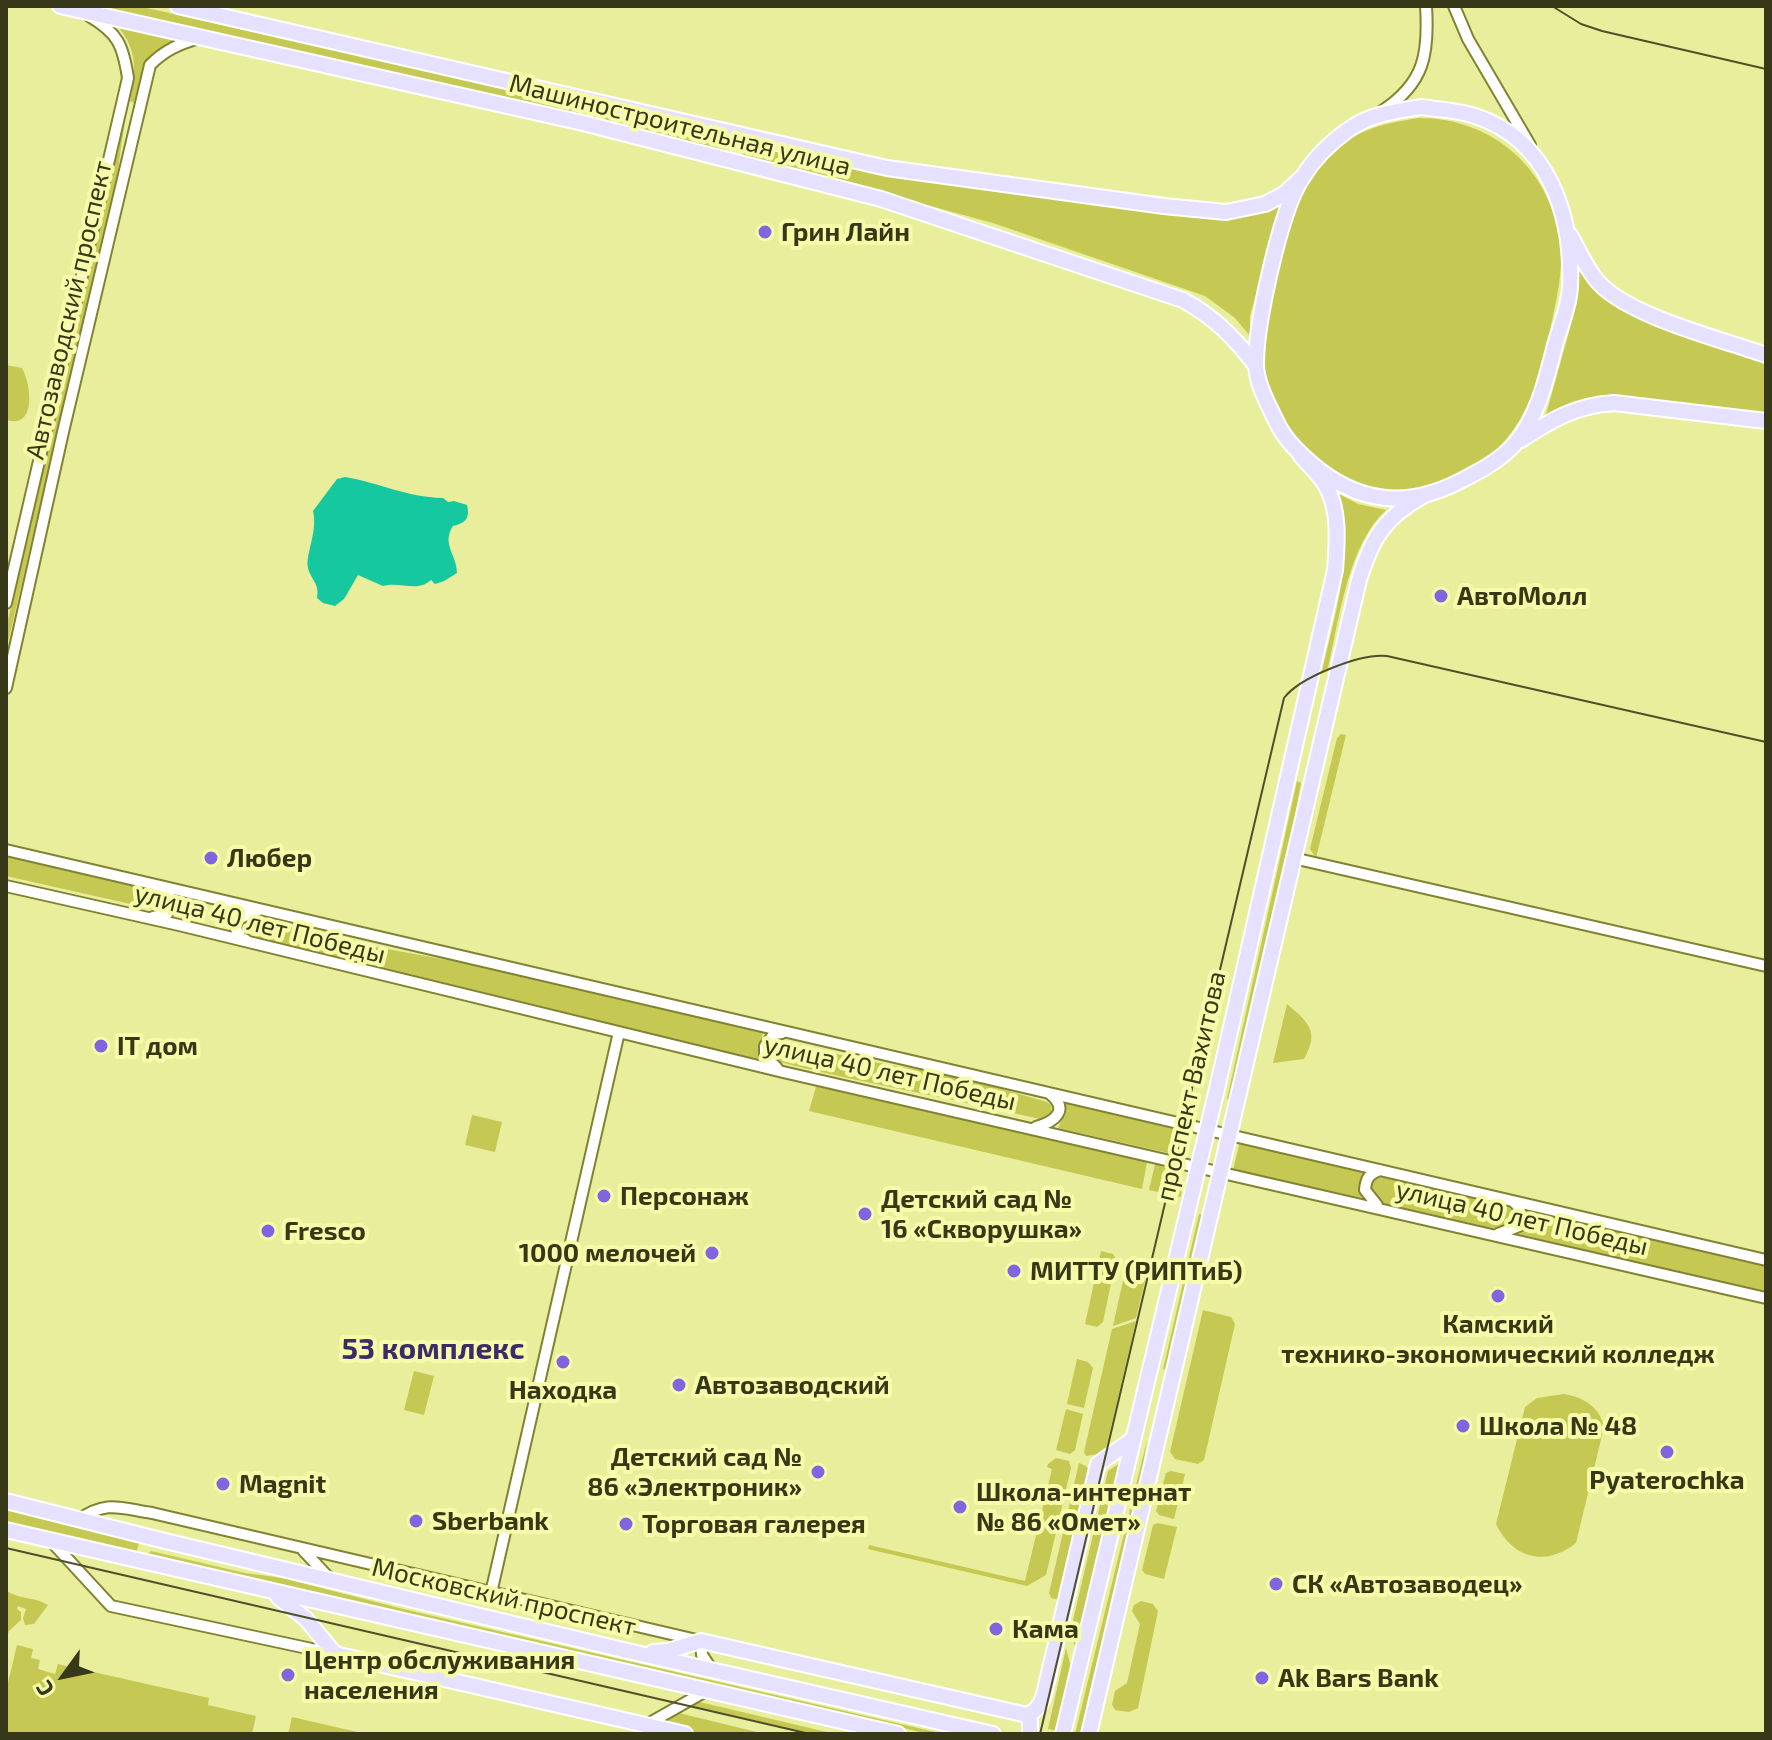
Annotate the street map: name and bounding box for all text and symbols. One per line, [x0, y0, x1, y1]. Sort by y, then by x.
street label: Машиностроительная улица [506, 67, 854, 183]
street label: Автозаводский проспект [19, 158, 119, 462]
place label: Грин Лайн [781, 216, 910, 248]
marker: Грин Лайн [756, 223, 774, 241]
place label: АвтоМолл [1457, 580, 1587, 612]
marker: АвтоМолл [1432, 587, 1450, 605]
place label: Любер [227, 842, 312, 874]
marker: Любер [202, 849, 220, 867]
street label: улица 40 лет Победы [131, 878, 389, 970]
street label: проспект Вахитова [1149, 968, 1233, 1204]
street label: улица 40 лет Победы [761, 1029, 1019, 1117]
place label: IT дом [117, 1030, 198, 1062]
marker: IT дом [92, 1037, 110, 1055]
street label: улица 40 лет Победы [1393, 1174, 1651, 1262]
place label: Персонаж [620, 1180, 749, 1212]
place label: Детский сад № 16 «Скворушка» [881, 1183, 1082, 1244]
marker: Персонаж [595, 1187, 613, 1205]
marker: Детский сад № 16 «Скворушка» [856, 1205, 874, 1223]
place label: Fresco [284, 1215, 366, 1247]
marker: Fresco [259, 1222, 277, 1240]
place label: 1000 мелочей [519, 1237, 696, 1269]
marker: 1000 мелочей [703, 1244, 721, 1262]
place label: МИТТУ (РИПТиБ) [1030, 1255, 1242, 1287]
marker: МИТТУ (РИПТиБ) [1005, 1262, 1023, 1280]
marker: Камский технико-экономический колледж [1489, 1287, 1507, 1305]
place label: Камский технико-экономический колледж [1281, 1308, 1715, 1370]
district label: 53 комплекс [342, 1331, 524, 1367]
marker: Находка [554, 1353, 572, 1371]
place label: Автозаводский [695, 1369, 890, 1401]
place label: Находка [509, 1374, 617, 1406]
marker: Автозаводский [670, 1376, 688, 1394]
place label: Школа № 48 [1479, 1410, 1637, 1442]
marker: Школа № 48 [1454, 1417, 1472, 1435]
place label: Детский сад № 86 «Электроник» [587, 1441, 802, 1502]
marker: Pyaterochka [1658, 1443, 1676, 1461]
marker: Детский сад № 86 «Электроник» [809, 1463, 827, 1481]
place label: Pyaterochka [1589, 1464, 1745, 1496]
place label: Magnit [239, 1468, 326, 1500]
marker: Magnit [214, 1475, 232, 1493]
place label: Школа-интернат № 86 «Омет» [976, 1476, 1191, 1538]
marker: Школа-интернат № 86 «Омет» [951, 1498, 969, 1516]
place label: Sberbank [432, 1505, 549, 1537]
place label: Торговая галерея [642, 1508, 866, 1540]
marker: Sberbank [407, 1512, 425, 1530]
marker: Торговая галерея [617, 1515, 635, 1533]
street label: Московский проспект [369, 1551, 639, 1643]
place label: СК «Автозаводец» [1292, 1568, 1522, 1600]
marker: СК «Автозаводец» [1267, 1575, 1285, 1593]
place label: Кама [1012, 1613, 1079, 1645]
marker: Кама [987, 1620, 1005, 1638]
north arrow [24, 1636, 104, 1716]
place label: Центр обслуживания населения [304, 1644, 575, 1706]
place label: Ak Bars Bank [1278, 1662, 1439, 1694]
marker: Центр обслуживания населения [279, 1666, 297, 1684]
marker: Ak Bars Bank [1253, 1669, 1271, 1687]
text: С [29, 1677, 58, 1702]

